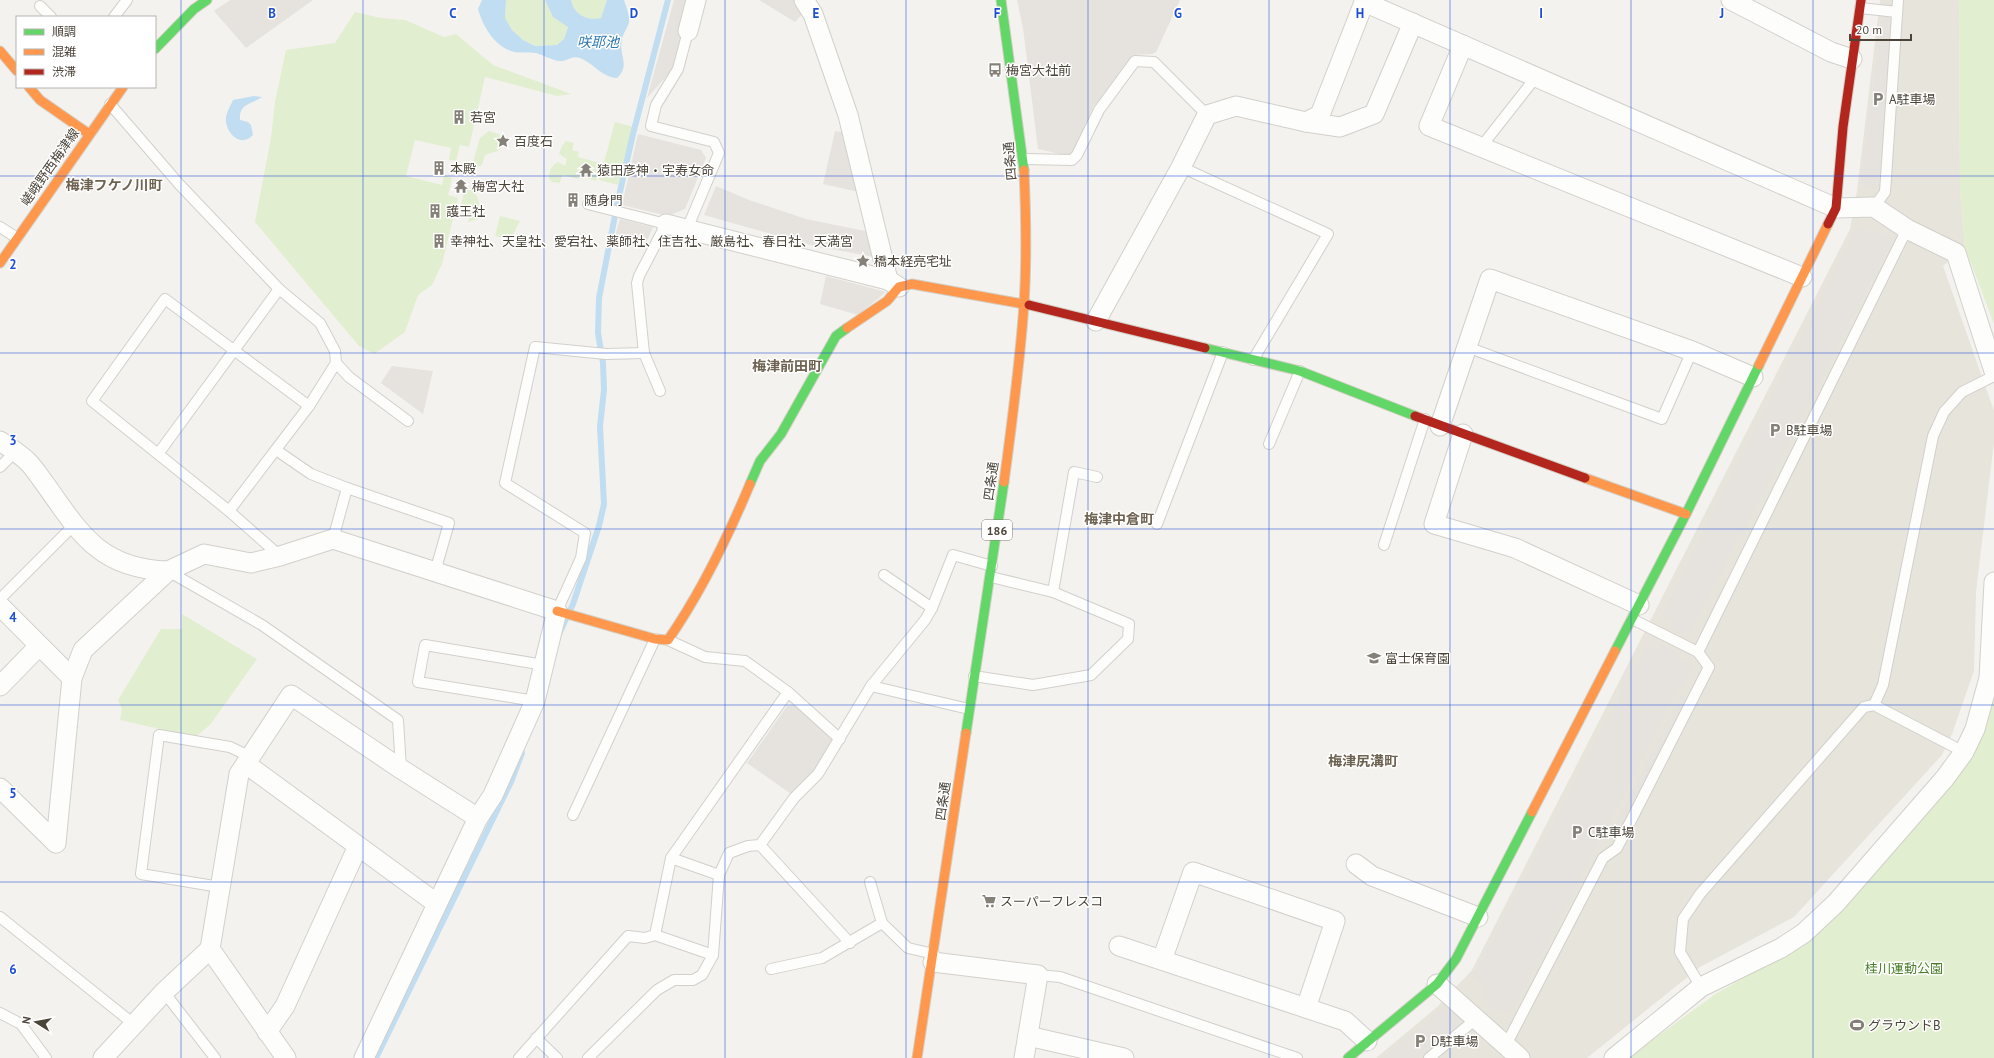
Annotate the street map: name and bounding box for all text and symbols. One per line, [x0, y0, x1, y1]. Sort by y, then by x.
text: B [268, 5, 276, 22]
text: C [449, 5, 457, 22]
text: D [630, 5, 638, 22]
text: E [813, 5, 820, 22]
text: F [994, 5, 1001, 22]
text: G [1174, 5, 1182, 22]
text: H [1356, 5, 1364, 22]
text: I [1539, 5, 1543, 22]
text: J [1719, 5, 1724, 22]
legend [16, 16, 156, 88]
scale bar [1850, 16, 1911, 42]
text: 20 m [1856, 22, 1882, 37]
text: 順調 [52, 24, 76, 39]
water label: 咲耶池 [577, 33, 621, 51]
text: 混雑 [52, 44, 76, 59]
bus stop icon: 梅宮大社前 [987, 62, 1003, 78]
place label: 梅宮大社前 [1006, 62, 1071, 79]
text: 渋滞 [52, 64, 76, 79]
parking icon: A駐車場 [1870, 91, 1886, 107]
place label: A駐車場 [1889, 91, 1936, 108]
building icon: 若宮 [451, 109, 467, 125]
place label: 若宮 [470, 109, 496, 126]
street label: 嵯峨野西梅津線 [17, 125, 83, 209]
place icon: 百度石 [495, 133, 511, 149]
place label: 百度石 [514, 133, 553, 150]
street label: 四条通 [1000, 141, 1020, 181]
building icon: 本殿 [431, 160, 447, 176]
place label: 本殿 [450, 160, 476, 177]
temple icon: 猿田彦神・宇寿女命 [578, 162, 594, 178]
place label: 猿田彦神・宇寿女命 [597, 162, 714, 179]
district label: 梅津フケノ川町 [65, 176, 163, 194]
temple icon: 梅宮大社 [453, 178, 469, 194]
place label: 梅宮大社 [472, 178, 524, 195]
building icon: 随身門 [565, 192, 581, 208]
place label: 随身門 [584, 192, 623, 209]
building icon: 護王社 [427, 203, 443, 219]
place label: 護王社 [446, 203, 485, 220]
building icon: 幸神社、天皇社、愛宕社、薬師社、住吉社、厳島社、春日社、天満宮 [431, 233, 447, 249]
place label: 幸神社、天皇社、愛宕社、薬師社、住吉社、厳島社、春日社、天満宮 [450, 233, 853, 250]
place icon: 橋本経亮宅址 [855, 253, 871, 269]
place label: 橋本経亮宅址 [874, 253, 952, 270]
text: 2 [9, 256, 17, 273]
district label: 梅津前田町 [752, 357, 822, 375]
parking icon: B駐車場 [1767, 422, 1783, 438]
place label: B駐車場 [1786, 422, 1833, 439]
text: 3 [9, 432, 17, 449]
street label: 四条通 [980, 460, 1002, 502]
district label: 梅津中倉町 [1084, 510, 1154, 528]
road number: 186 [982, 520, 1012, 540]
text: 4 [9, 609, 17, 626]
school or university icon: 富士保育園 [1366, 650, 1382, 666]
place label: 富士保育園 [1385, 650, 1450, 667]
district label: 梅津尻溝町 [1328, 752, 1398, 770]
street label: 四条通 [932, 780, 954, 822]
text: 5 [9, 785, 17, 802]
parking icon: C駐車場 [1569, 824, 1585, 840]
place label: C駐車場 [1588, 824, 1634, 841]
supermarket icon: スーパーフレスコ [981, 893, 997, 909]
place label: スーパーフレスコ [1000, 893, 1103, 910]
park label: 桂川運動公園 [1865, 960, 1943, 977]
text: 6 [9, 961, 17, 978]
north arrow [16, 1002, 56, 1042]
text: N [19, 1015, 34, 1025]
sports icon: グラウンドB [1849, 1017, 1865, 1033]
place label: グラウンドB [1868, 1017, 1941, 1034]
parking icon: D駐車場 [1412, 1033, 1428, 1049]
place label: D駐車場 [1431, 1033, 1479, 1050]

